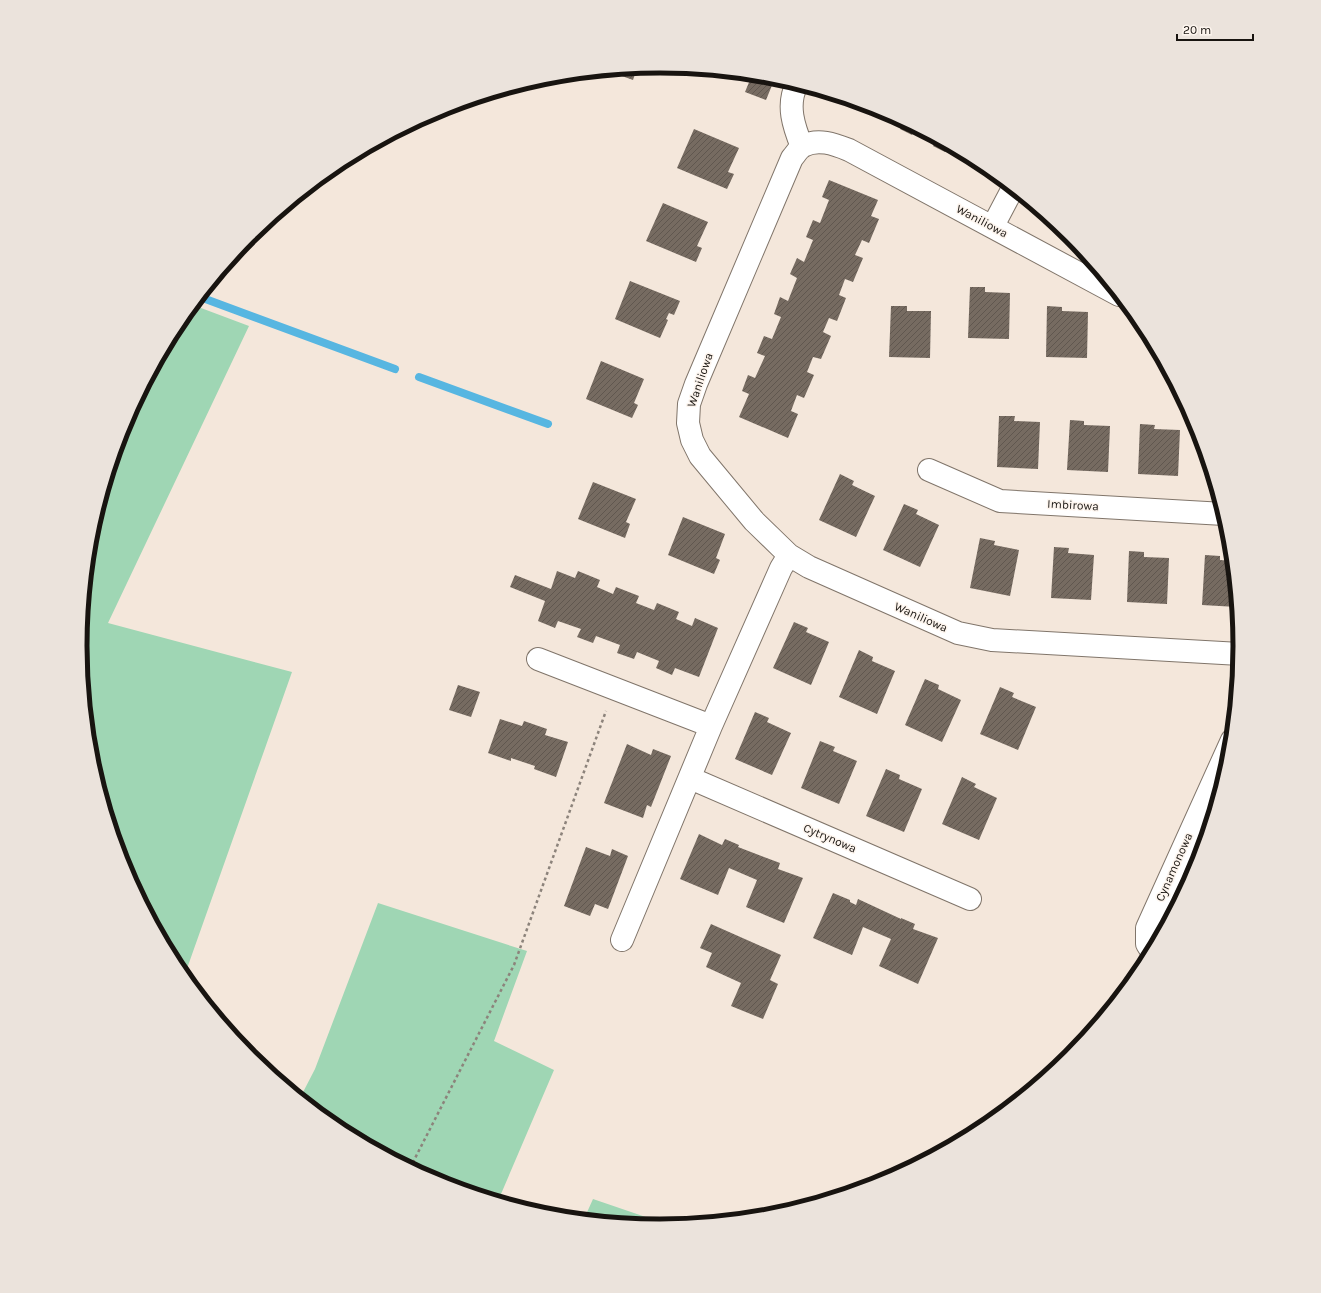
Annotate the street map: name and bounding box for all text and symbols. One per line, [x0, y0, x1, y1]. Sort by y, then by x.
scale bar [1177, 16, 1253, 42]
text: 20 m [1183, 23, 1211, 37]
street label: Waniliowa [954, 202, 1010, 240]
street label: Waniliowa [684, 351, 716, 409]
street label: Imbirowa [1047, 497, 1099, 513]
street label: Waniliowa [892, 599, 950, 635]
street label: Cytrynowa [801, 821, 859, 855]
street label: Cynamonowa [1153, 830, 1195, 904]

